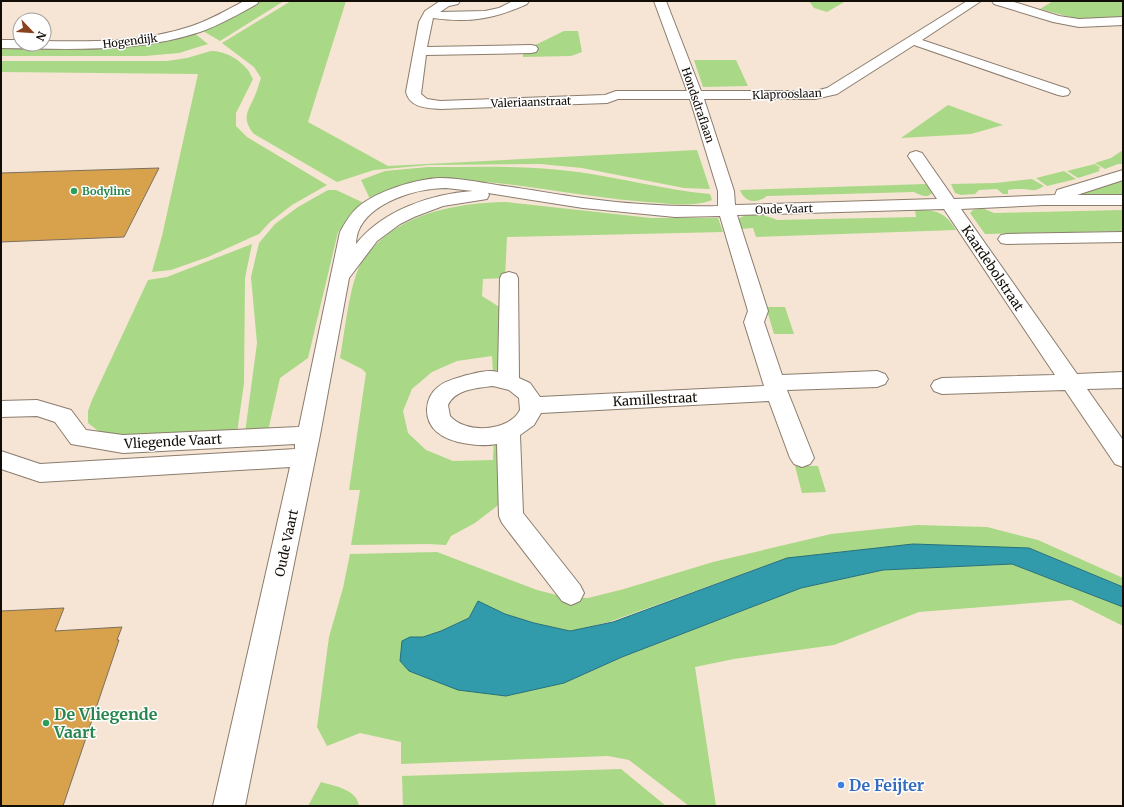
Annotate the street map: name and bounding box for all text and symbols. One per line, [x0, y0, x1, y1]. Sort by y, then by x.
north arrow [12, 12, 52, 52]
text: N [33, 29, 49, 43]
street label: Hogendijk [102, 31, 158, 51]
street label: Hondsdraflaan [679, 65, 718, 145]
street label: Klaprooslaan [752, 86, 823, 102]
street label: Valeriaanstraat [490, 94, 572, 110]
place label: Bodyline [82, 184, 131, 198]
marker: Bodyline [69, 186, 79, 196]
street label: Oude Vaart [755, 201, 814, 217]
street label: Kaardebolstraat [958, 222, 1027, 314]
street label: Kamillestraat [612, 389, 698, 410]
street label: Vliegende Vaart [123, 430, 222, 453]
street label: Oude Vaart [271, 508, 302, 578]
place label: De Vliegende Vaart [53, 704, 158, 742]
marker: De Vliegende Vaart [41, 718, 51, 728]
place label: De Feijter [849, 775, 925, 795]
marker: De Feijter [836, 780, 846, 790]

